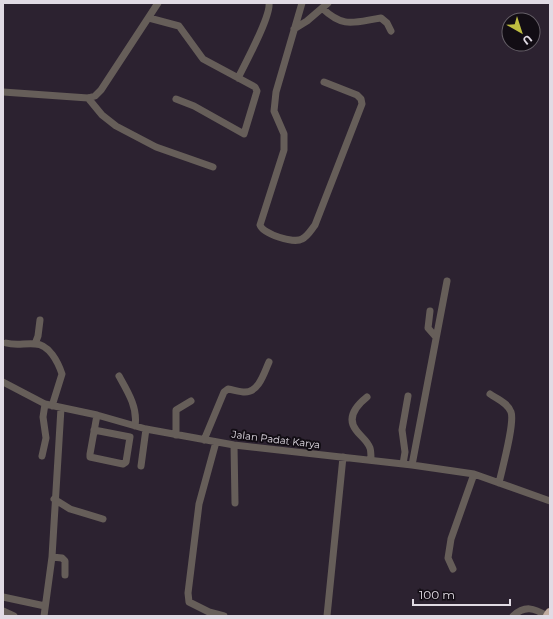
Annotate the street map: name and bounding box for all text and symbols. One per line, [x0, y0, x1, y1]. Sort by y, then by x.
north arrow [501, 12, 541, 52]
text: U [520, 32, 535, 48]
street label: Jalan Padat Karya [230, 427, 321, 451]
scale bar [413, 581, 510, 607]
text: 100 m [419, 587, 455, 602]

